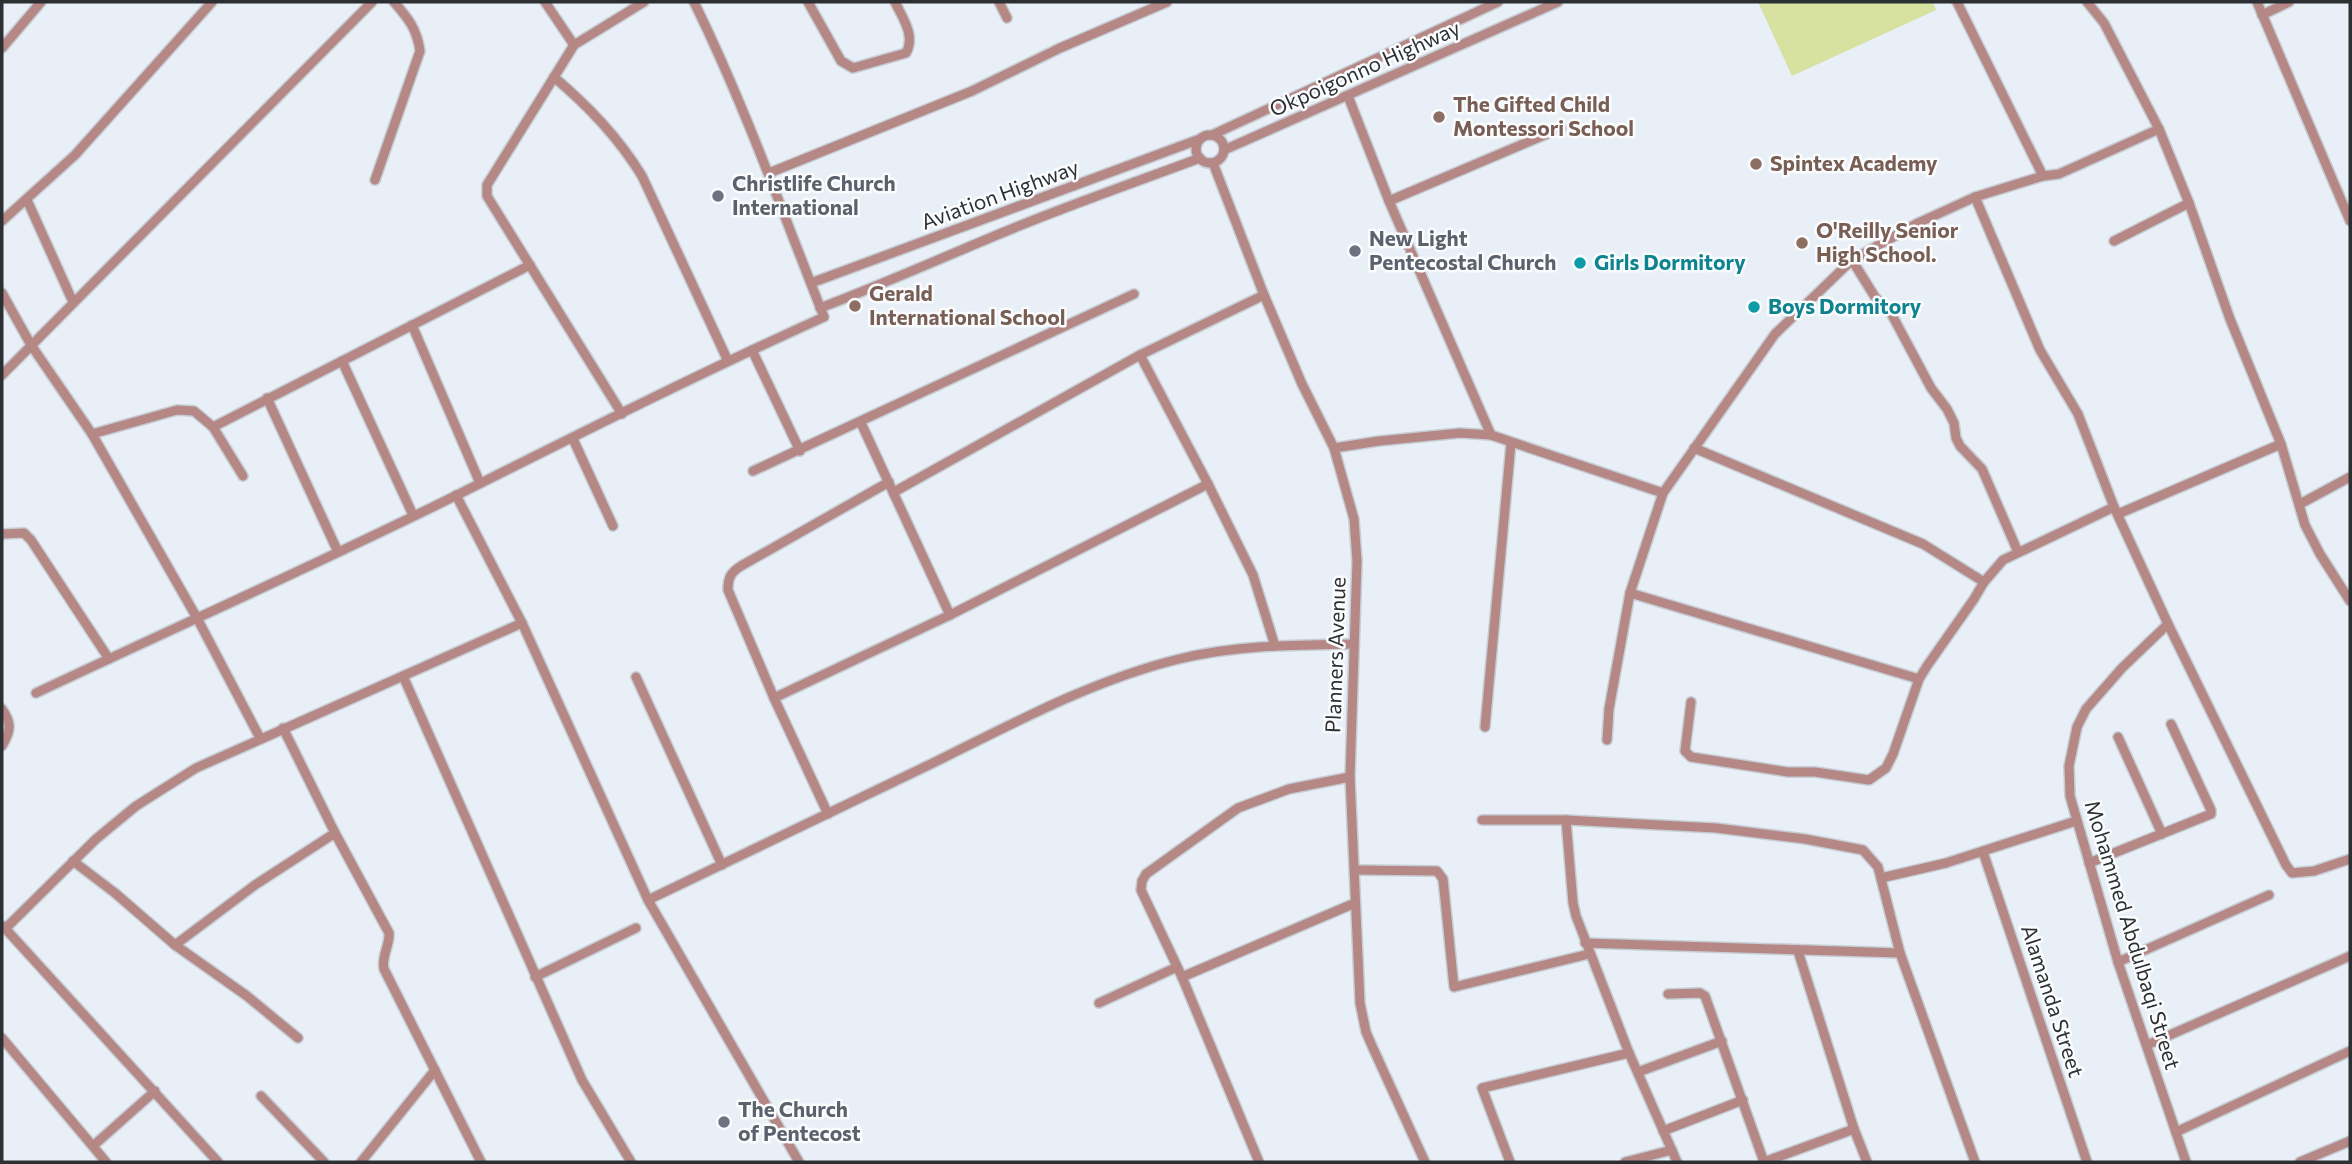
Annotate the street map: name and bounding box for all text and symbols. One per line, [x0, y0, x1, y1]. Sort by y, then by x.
street label: Okpoigonno Highway [1265, 14, 1464, 121]
place label: The Gifted Child Montessori School [1453, 91, 1634, 140]
marker: The Gifted Child Montessori School [1431, 109, 1447, 125]
place label: Spintex Academy [1770, 150, 1938, 175]
street label: Aviation Highway [917, 153, 1082, 234]
marker: Spintex Academy [1748, 156, 1764, 172]
place label: Christlife Church International [732, 170, 896, 219]
marker: Christlife Church International [710, 188, 726, 204]
place label: O'Reilly Senior High School. [1816, 217, 1959, 266]
place label: New Light Pentecostal Church [1369, 225, 1556, 274]
marker: O'Reilly Senior High School. [1794, 235, 1810, 251]
marker: New Light Pentecostal Church [1347, 243, 1363, 259]
place label: Girls Dormitory [1594, 249, 1746, 274]
marker: Girls Dormitory [1572, 255, 1588, 271]
place label: Gerald International School [869, 280, 1065, 329]
place label: Boys Dormitory [1768, 293, 1922, 318]
marker: Gerald International School [847, 298, 863, 314]
marker: Boys Dormitory [1746, 299, 1762, 315]
street label: Planners Avenue [1319, 576, 1350, 733]
street label: Mohammed Abdulbaqi Street [2081, 797, 2186, 1072]
street label: Alamanda Street [2017, 921, 2090, 1080]
place label: The Church of Pentecost [738, 1096, 861, 1145]
marker: The Church of Pentecost [716, 1114, 732, 1130]

